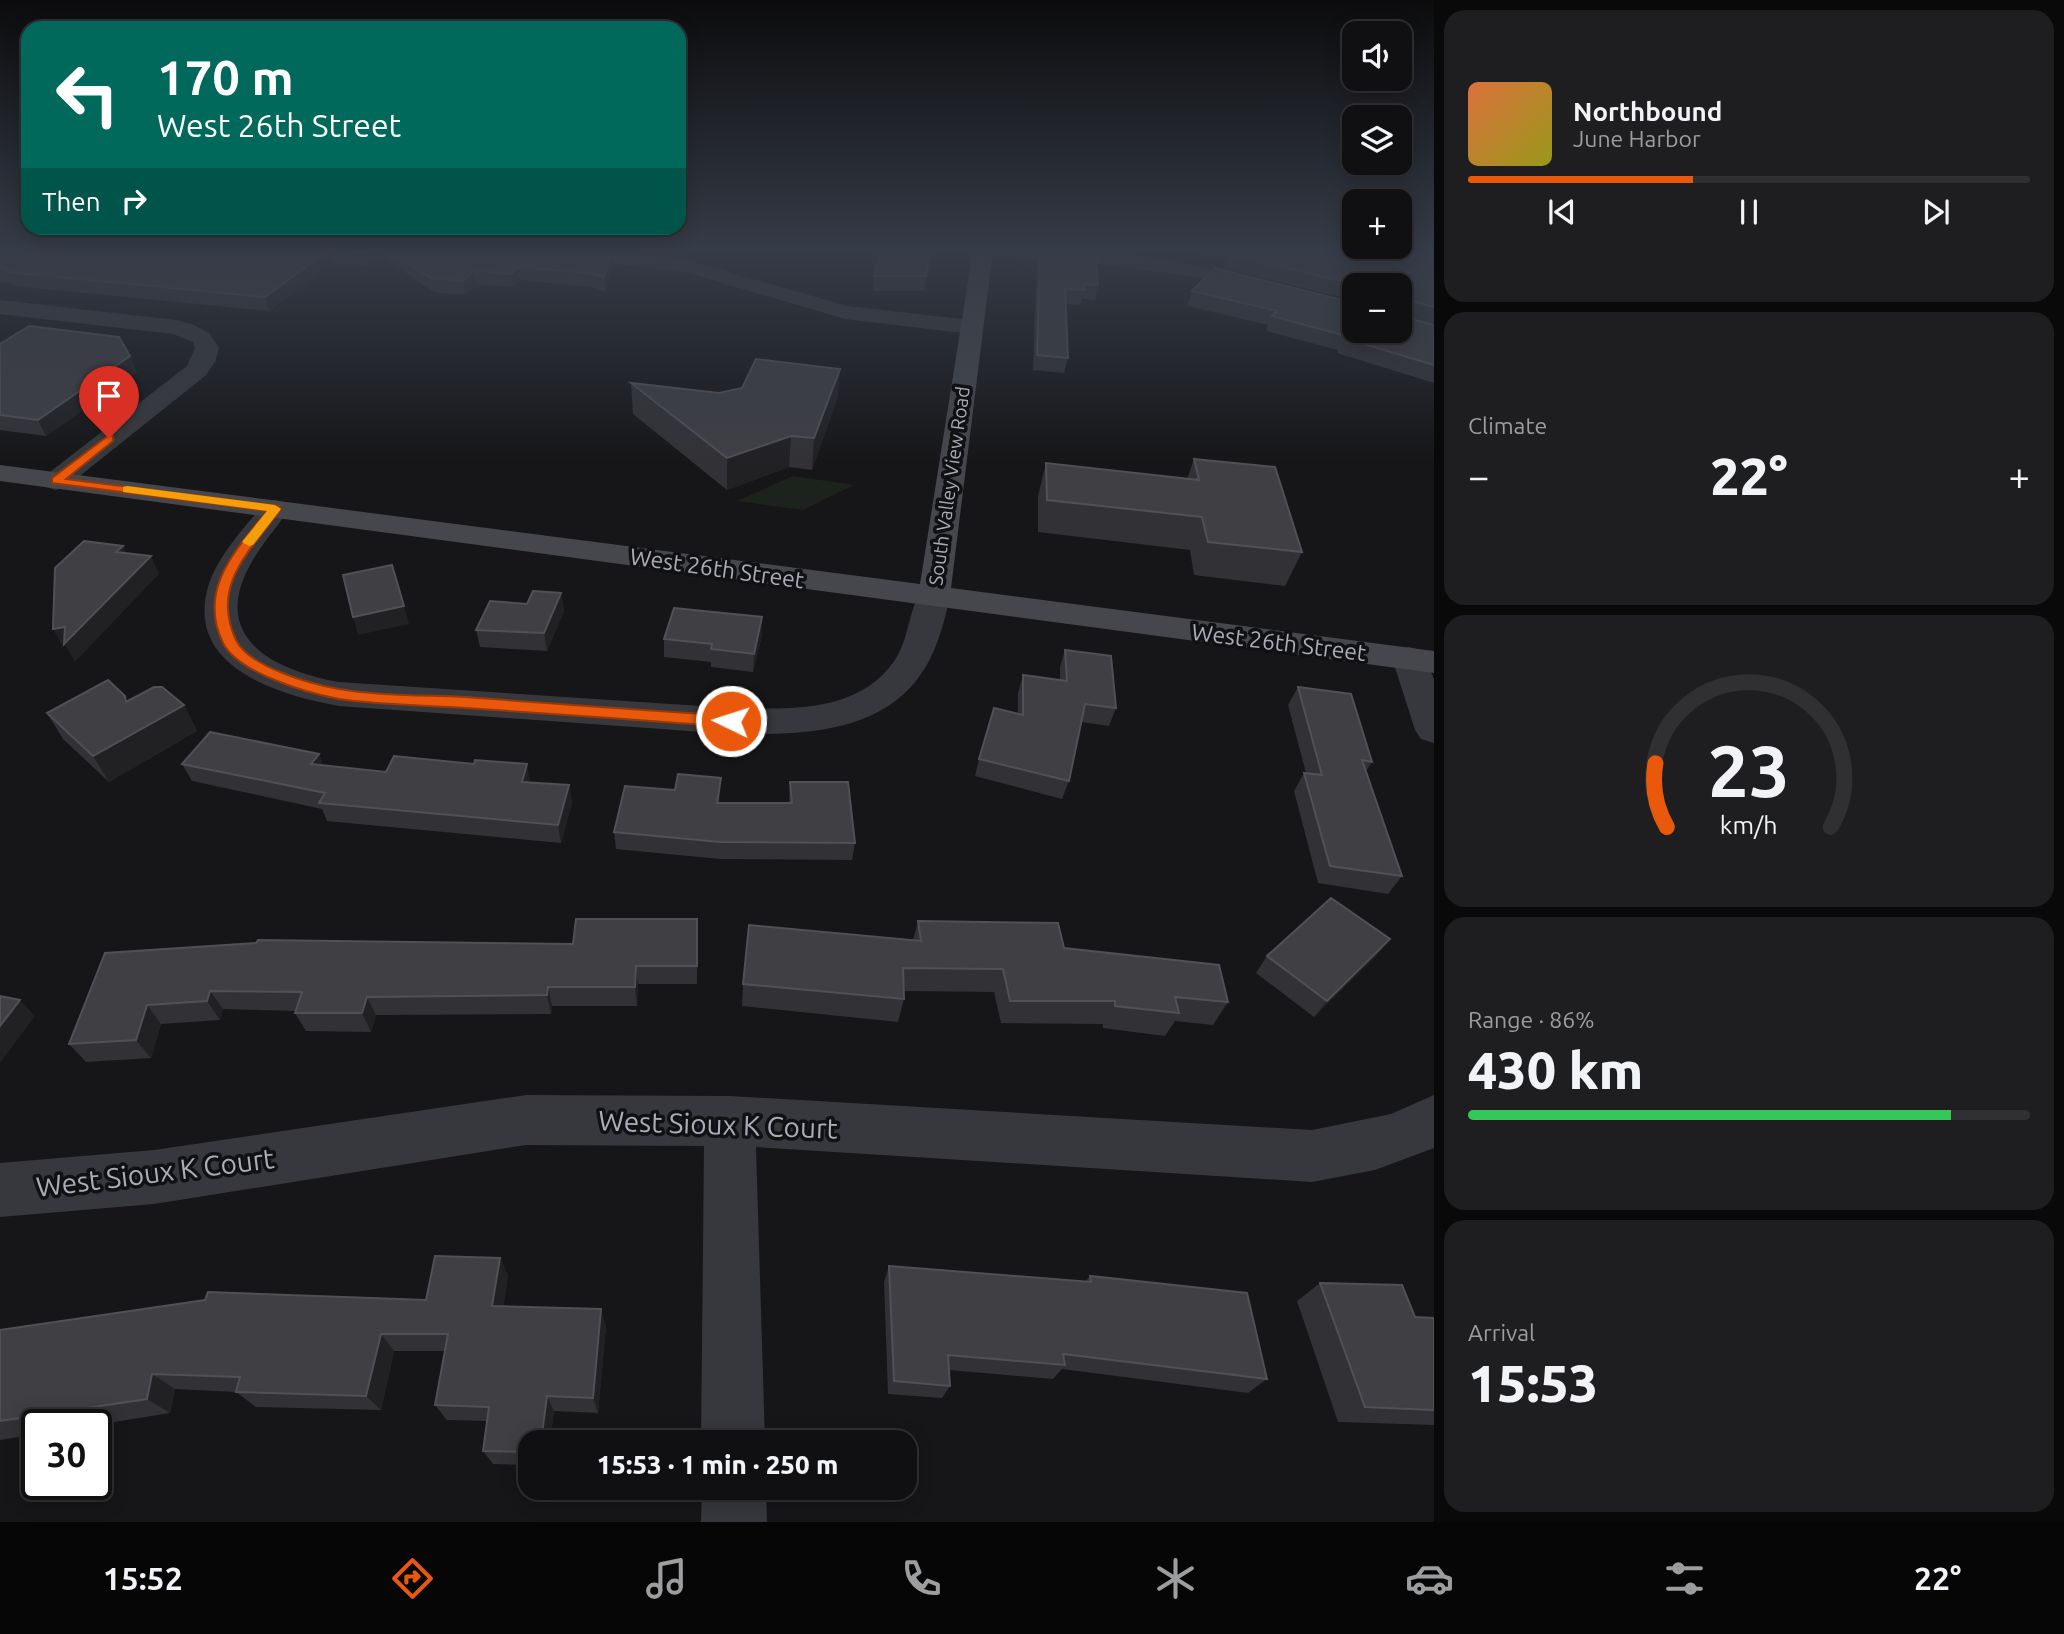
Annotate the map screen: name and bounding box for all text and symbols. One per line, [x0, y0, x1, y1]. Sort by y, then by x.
map controls [1342, 21, 1412, 343]
button: sound [1342, 21, 1412, 91]
icon: left [42, 49, 133, 140]
text: 170 m [157, 49, 294, 104]
text: Northbound [1573, 97, 1722, 126]
button: layers [1342, 105, 1412, 175]
text: West 26th Street [157, 107, 401, 143]
text: June Harbor [1573, 126, 1701, 151]
icon: right [115, 182, 153, 220]
text: Then [42, 187, 101, 216]
button: + [1342, 189, 1412, 259]
icon: previous [1543, 193, 1581, 231]
icon: pause [1730, 193, 1768, 231]
icon: next [1917, 193, 1955, 231]
button: − [1342, 273, 1412, 343]
pin [79, 366, 139, 438]
icon: arrive [90, 377, 128, 415]
street label: South Valley View Road [924, 385, 974, 587]
text: Climate [1468, 413, 1547, 438]
text: 22° [1710, 447, 1788, 505]
text: − [1468, 455, 1489, 497]
text: + [2009, 455, 2030, 497]
street label: West 26th Street [628, 543, 806, 593]
street label: West 26th Street [1190, 619, 1368, 665]
position arrow [694, 684, 768, 758]
text: 23 [1708, 729, 1790, 811]
text: km/h [1720, 811, 1778, 839]
text: Range · 86% [1468, 1007, 1595, 1032]
text: 430 km [1468, 1041, 1643, 1099]
street label: West Sioux K Court [598, 1104, 838, 1144]
street label: West Sioux K Court [34, 1142, 276, 1202]
text: Arrival [1468, 1320, 1535, 1345]
text: 15:53 [1468, 1354, 1598, 1412]
speed limit sign: 30 [21, 1409, 112, 1500]
text: 15:53 · 1 min · 250 m [597, 1450, 838, 1479]
icon: directions [388, 1554, 437, 1603]
icon: music [642, 1554, 691, 1603]
icon: phone [897, 1554, 946, 1603]
icon: climate [1151, 1554, 1200, 1603]
icon: car [1405, 1554, 1454, 1603]
icon: filters [1660, 1554, 1709, 1603]
text: 15:52 [103, 1560, 183, 1596]
text: 22° [1914, 1560, 1961, 1596]

